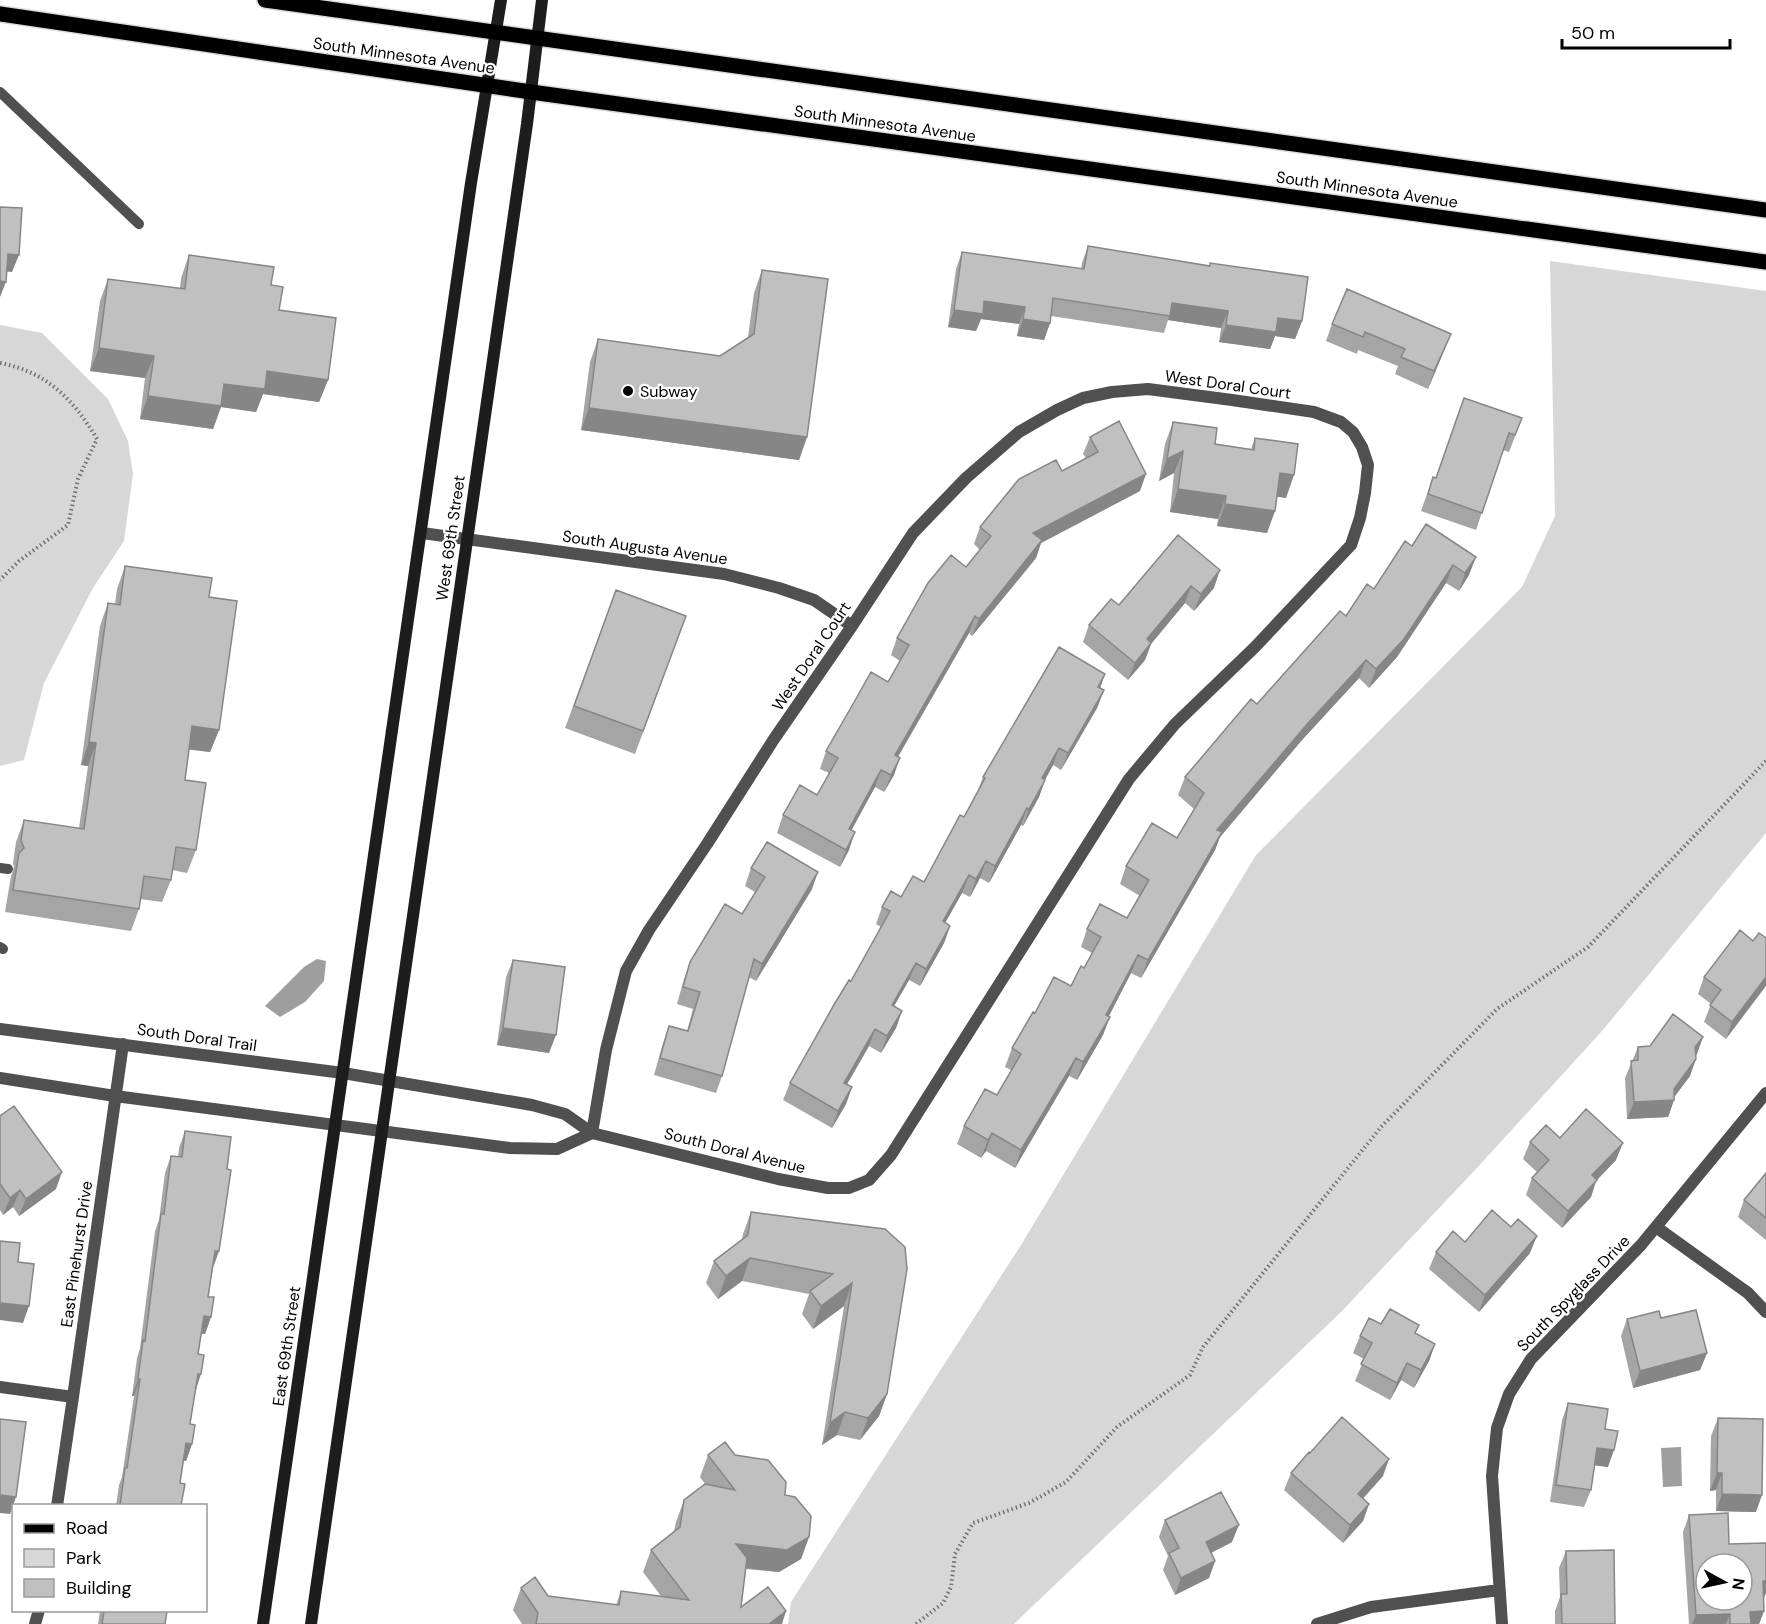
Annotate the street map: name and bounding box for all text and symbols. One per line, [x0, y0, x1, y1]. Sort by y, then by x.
scale bar [1562, 12, 1730, 50]
text: 50 m [1571, 21, 1615, 45]
street label: South Minnesota Avenue [312, 32, 496, 79]
street label: South Minnesota Avenue [793, 100, 977, 147]
street label: South Minnesota Avenue [1275, 166, 1459, 213]
street label: West Doral Court [1163, 365, 1292, 404]
place label: Subway [640, 381, 698, 402]
marker: Subway [621, 384, 635, 398]
street label: West 69th Street [431, 474, 470, 602]
street label: South Augusta Avenue [561, 525, 729, 569]
street label: West Doral Court [767, 598, 856, 715]
street label: South Doral Trail [136, 1019, 258, 1056]
street label: South Doral Avenue [662, 1123, 808, 1178]
street label: East Pinehurst Drive [56, 1179, 97, 1329]
street label: South Spyglass Drive [1512, 1231, 1634, 1356]
street label: East 69th Street [268, 1285, 305, 1407]
legend [12, 1504, 207, 1612]
text: Road [66, 1516, 108, 1540]
text: Park [66, 1546, 102, 1570]
north arrow [1694, 1552, 1754, 1612]
text: Building [66, 1576, 131, 1600]
text: N [1727, 1577, 1750, 1591]

